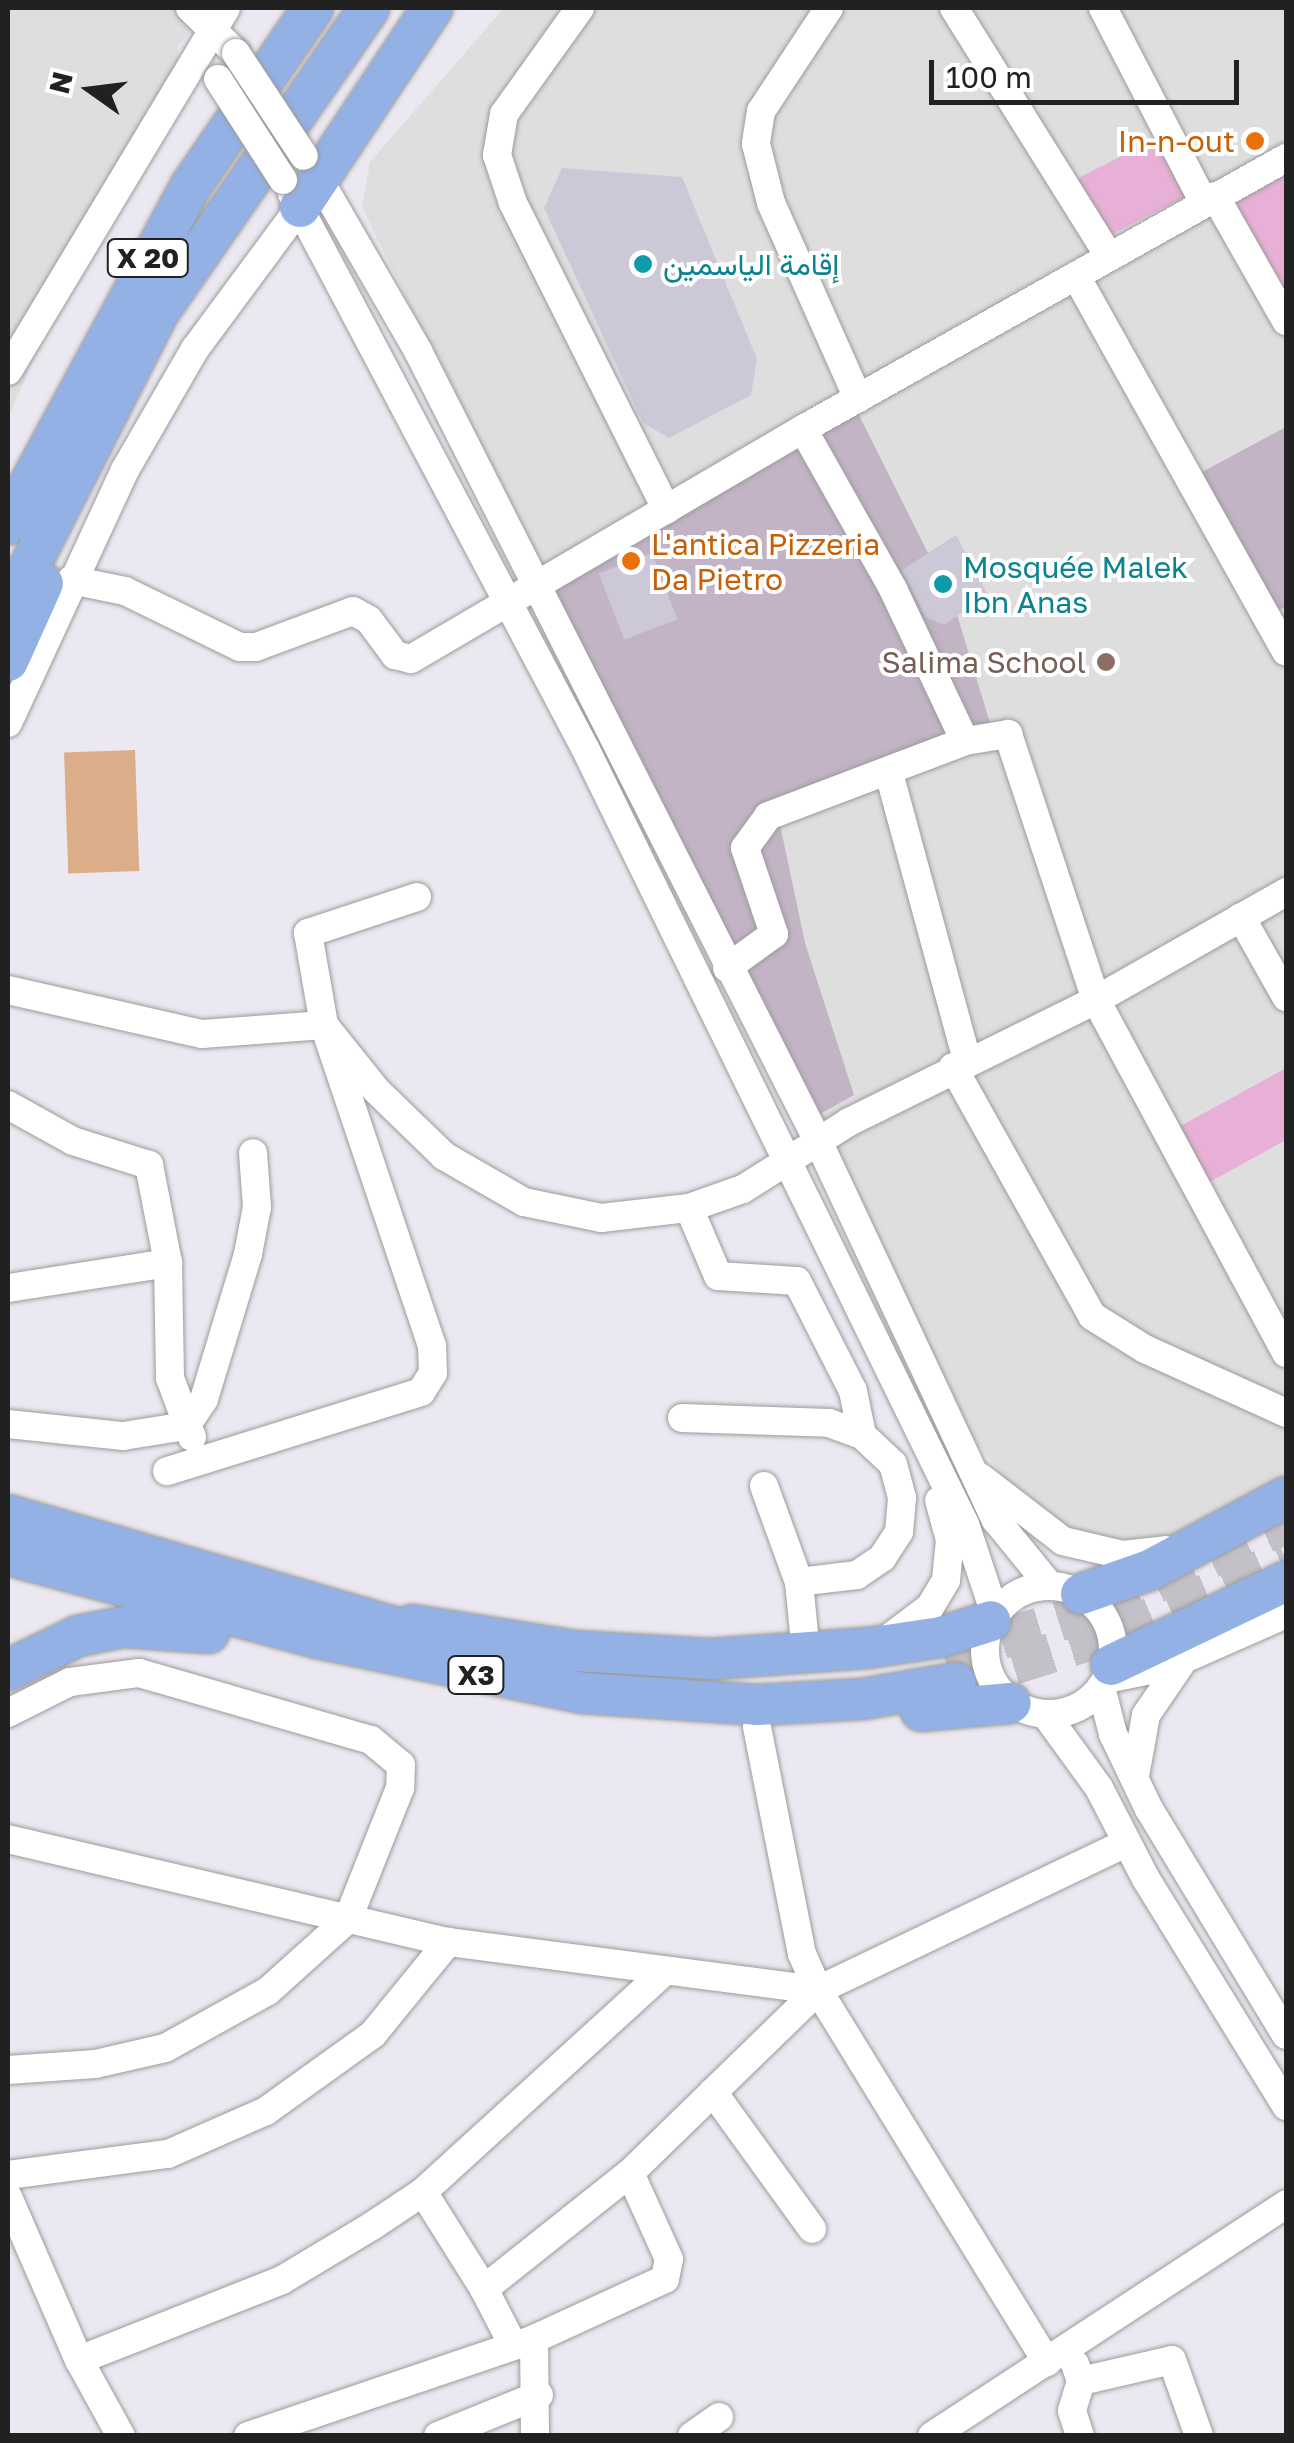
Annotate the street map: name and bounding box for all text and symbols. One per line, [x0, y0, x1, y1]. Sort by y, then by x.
north arrow [40, 40, 140, 140]
scale bar [934, 40, 1244, 102]
text: 100 m [946, 59, 1032, 95]
text: N [42, 68, 79, 97]
place label: In-n-out [1118, 123, 1235, 159]
marker: In-n-out [1244, 130, 1266, 152]
road number: X 20 [106, 235, 190, 281]
place label: إقامة الياسمين [663, 246, 839, 282]
marker: إقامة الياسمين [632, 253, 654, 275]
place label: L'antica Pizzeria Da Pietro [651, 526, 880, 596]
place label: Mosquée Malek Ibn Anas [963, 549, 1188, 620]
marker: L'antica Pizzeria Da Pietro [620, 550, 642, 572]
marker: Mosquée Malek Ibn Anas [932, 573, 954, 595]
place label: Salima School [882, 644, 1086, 680]
marker: Salima School [1095, 651, 1117, 673]
road number: X3 [446, 1652, 506, 1698]

